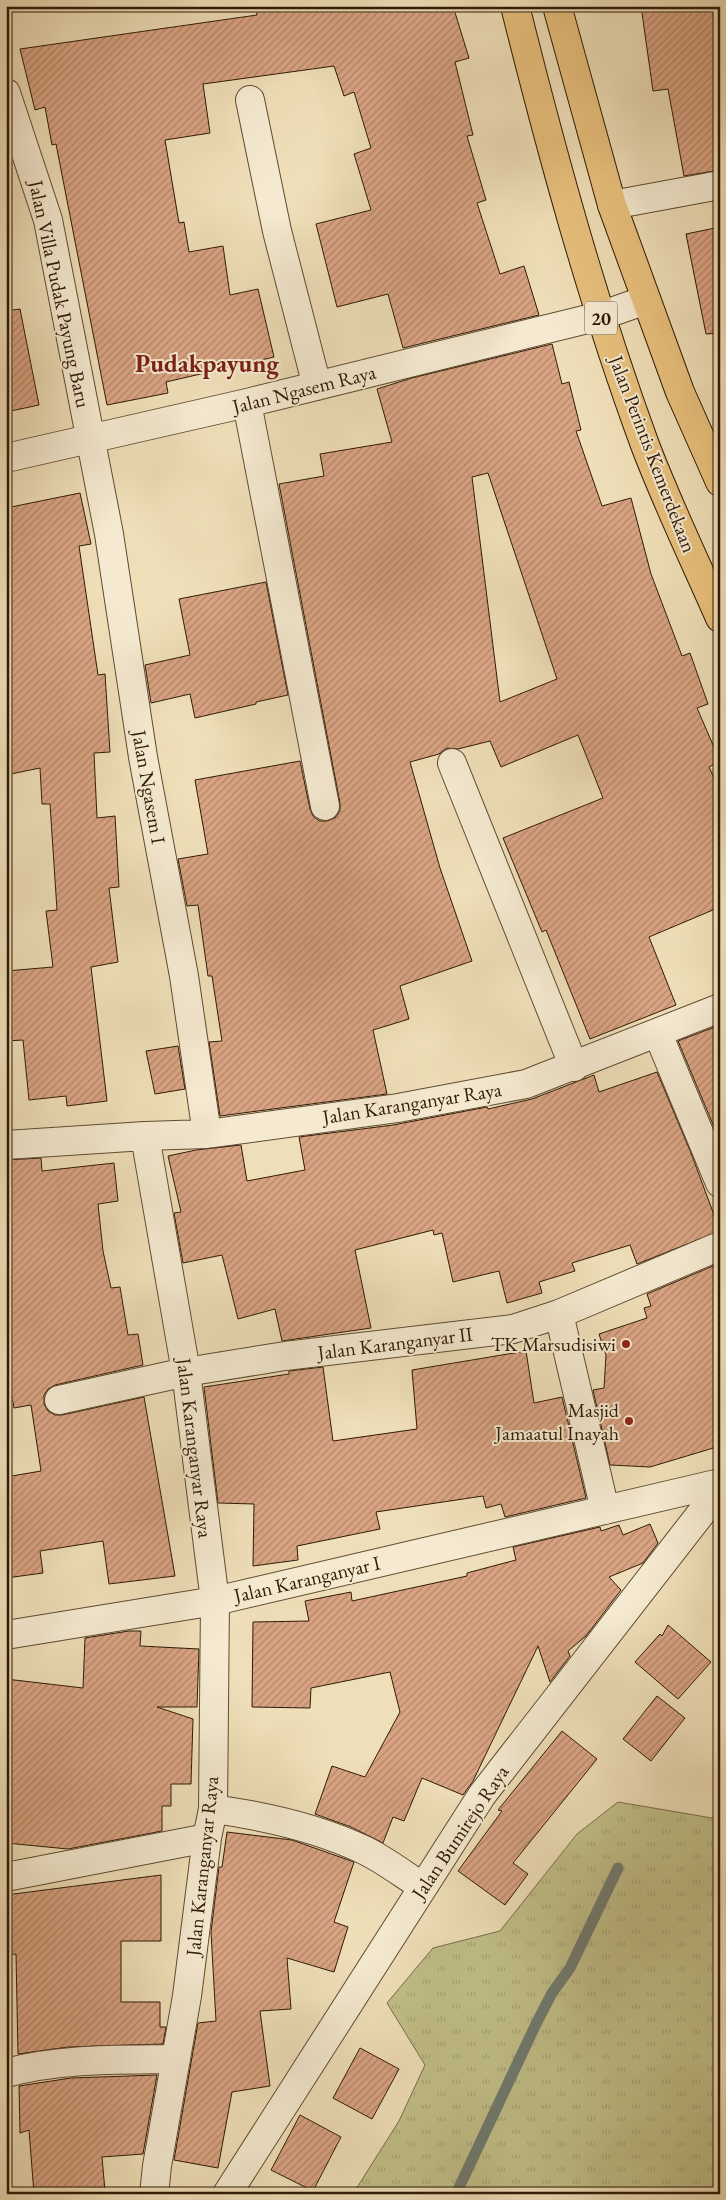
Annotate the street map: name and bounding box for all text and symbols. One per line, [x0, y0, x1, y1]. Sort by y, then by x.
street label: Jalan Villa Pudak Payung Baru [23, 176, 97, 411]
road number: 20 [585, 302, 617, 334]
district label: Pudakpayung [135, 347, 279, 380]
street label: Jalan Perintis Kemerdekaan [603, 350, 703, 557]
street label: Jalan Ngasem Raya [228, 359, 378, 420]
street label: Jalan Ngasem I [126, 726, 172, 846]
street label: Jalan Karanganyar Raya [319, 1076, 503, 1130]
street label: Jalan Karanganyar II [314, 1321, 474, 1366]
place label: TK Marsudisiwi [491, 1331, 616, 1357]
marker: TK Marsudisiwi [620, 1338, 632, 1350]
street label: Jalan Karanganyar Raya [171, 1355, 219, 1539]
place label: Masjid Jamaatul Inayah [493, 1397, 620, 1446]
marker: Masjid Jamaatul Inayah [623, 1415, 635, 1427]
street label: Jalan Karanganyar I [229, 1549, 383, 1609]
street label: Jalan Bumirejo Raya [404, 1760, 514, 1906]
street label: Jalan Karanganyar Raya [179, 1775, 224, 1959]

